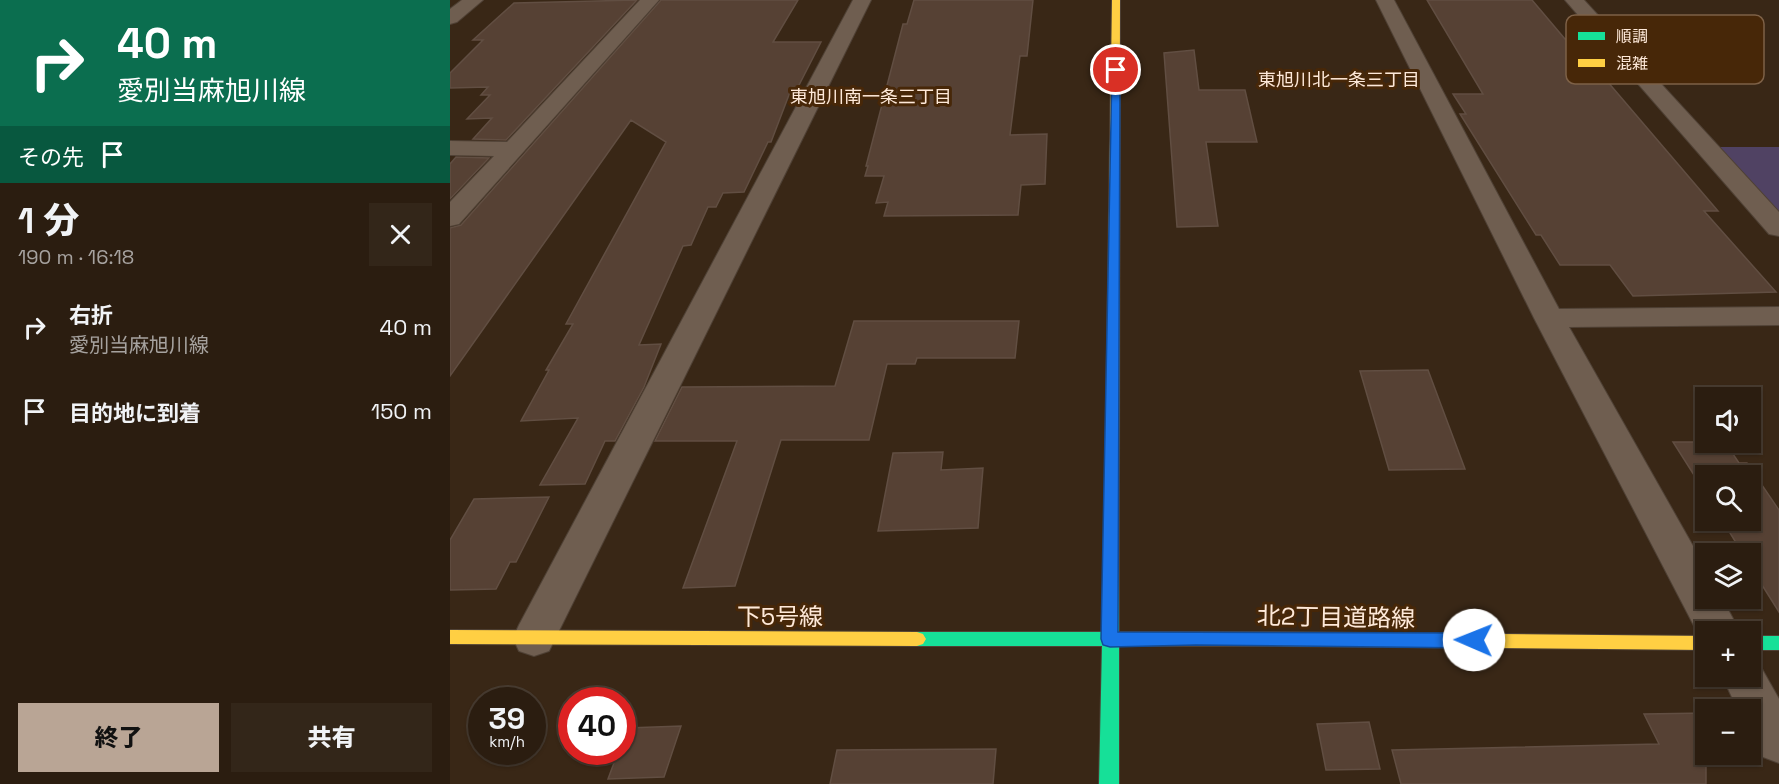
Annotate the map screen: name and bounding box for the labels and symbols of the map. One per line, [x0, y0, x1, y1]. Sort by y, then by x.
legend [1566, 15, 1764, 84]
text: 順調 [1616, 26, 1648, 47]
pin [1090, 44, 1141, 95]
text: 混雑 [1616, 53, 1648, 74]
district label: 東旭川北一条三丁目 [1258, 68, 1420, 91]
district label: 東旭川南一条三丁目 [790, 85, 952, 108]
street label: 北2丁目道路線 [1256, 600, 1416, 634]
street label: 下5号線 [737, 601, 823, 632]
position arrow [1442, 608, 1506, 672]
speed limit sign: 40 [558, 687, 636, 765]

